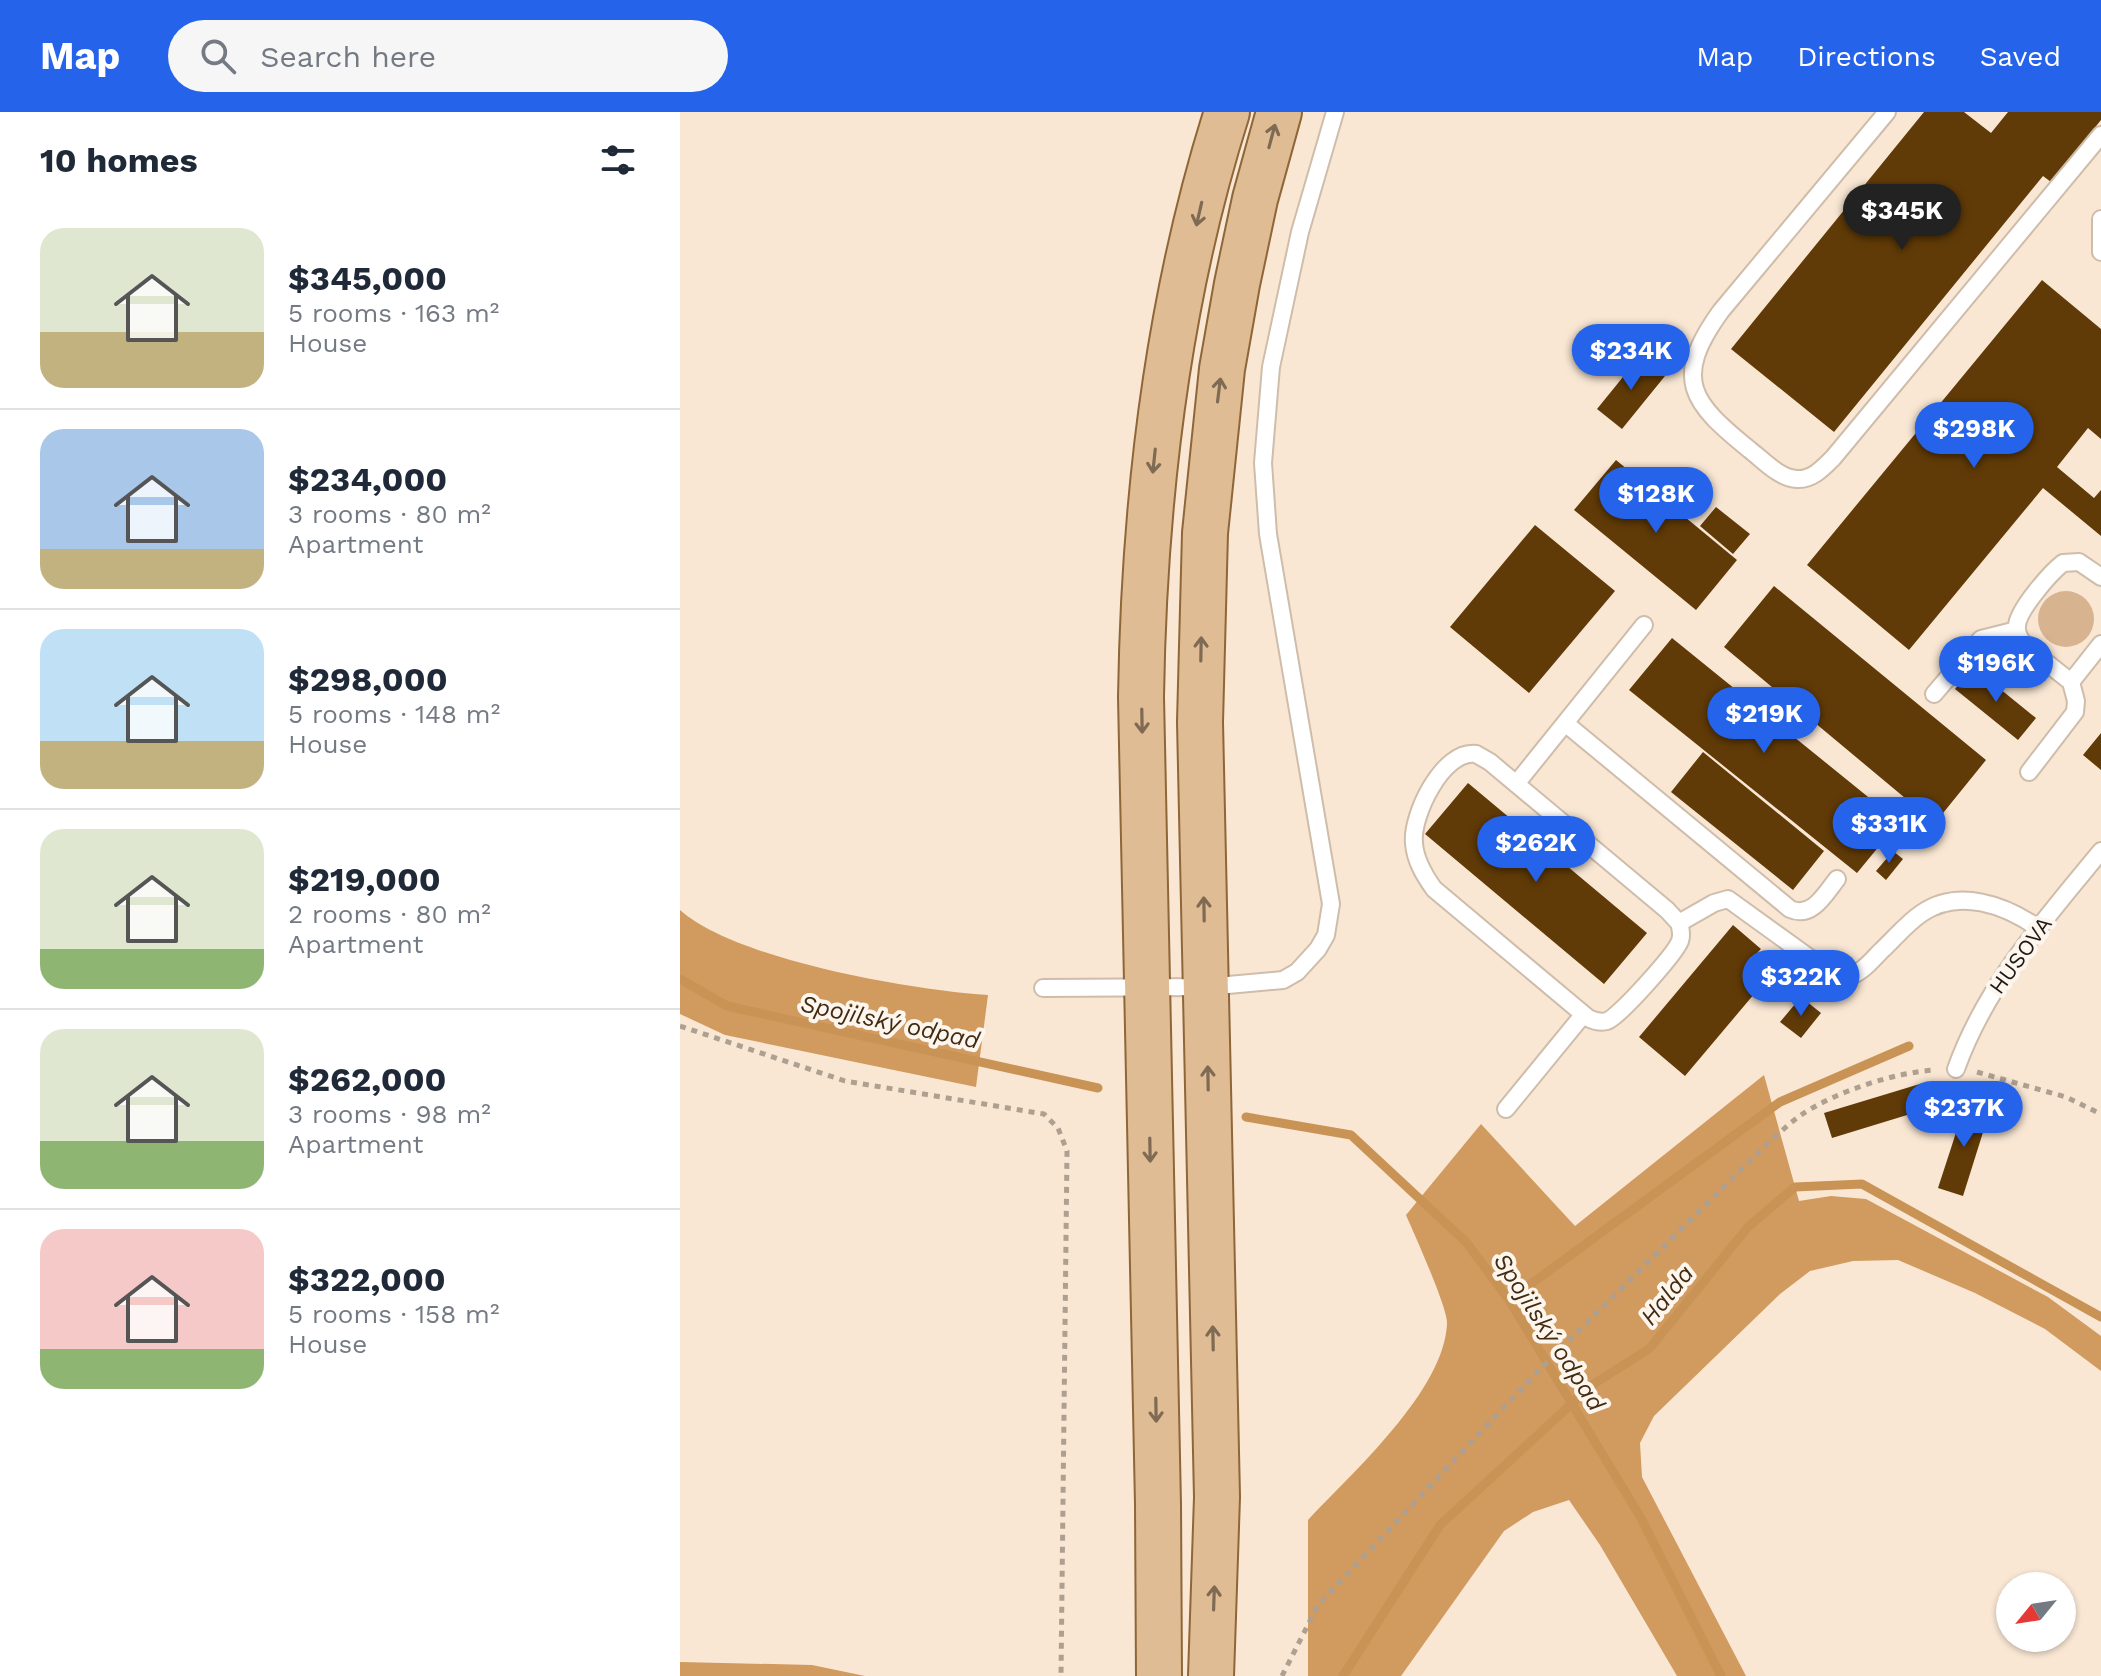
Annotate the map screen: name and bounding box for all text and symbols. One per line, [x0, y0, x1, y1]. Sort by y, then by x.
search box [168, 20, 728, 92]
text: Map [40, 34, 120, 78]
icon: search [196, 34, 240, 78]
text: Search here [260, 39, 436, 74]
text: Map [1696, 40, 1753, 73]
text: Directions [1797, 40, 1936, 73]
text: Saved [1980, 40, 2061, 73]
one-way arrow [1266, 123, 1281, 149]
icon: filters [596, 138, 640, 182]
text: 10 homes [40, 140, 198, 180]
pin: $345K [1846, 184, 1958, 252]
text: $345K [1861, 195, 1943, 225]
one-way arrow [1191, 201, 1206, 227]
text: $345,000 [288, 258, 447, 298]
icon: home [104, 260, 200, 356]
text: 5 rooms · 163 m² [288, 298, 499, 328]
pin: $234K [1575, 324, 1687, 392]
text: House [288, 328, 367, 358]
text: $234K [1590, 335, 1672, 365]
one-way arrow [1212, 377, 1227, 404]
pin: $298K [1918, 402, 2030, 470]
text: $298K [1933, 413, 2015, 443]
one-way arrow [1147, 447, 1162, 474]
text: $234,000 [288, 459, 447, 499]
icon: home [104, 461, 200, 557]
pin: $128K [1600, 467, 1712, 535]
text: $128K [1617, 478, 1695, 508]
text: 3 rooms · 80 m² [288, 499, 491, 529]
text: Apartment [288, 529, 424, 559]
one-way arrow [1194, 636, 1209, 663]
pin: $196K [1940, 636, 2052, 704]
text: $196K [1957, 647, 2035, 677]
text: $298,000 [288, 659, 448, 699]
icon: home [104, 661, 200, 757]
pin: $219K [1708, 687, 1820, 755]
text: $219K [1725, 698, 1803, 728]
text: 5 rooms · 148 m² [288, 699, 500, 729]
one-way arrow [1134, 707, 1149, 734]
text: House [288, 729, 367, 759]
pin: $331K [1833, 797, 1945, 865]
text: $331K [1851, 808, 1927, 838]
pin: $262K [1480, 816, 1592, 884]
text: $262K [1495, 827, 1577, 857]
text: $219,000 [288, 859, 441, 899]
icon: home [104, 861, 200, 957]
one-way arrow [1196, 896, 1212, 923]
text: 2 rooms · 80 m² [288, 899, 491, 929]
street label: HUSOVA [1984, 912, 2057, 999]
text: Apartment [288, 929, 424, 959]
pin: $322K [1745, 950, 1857, 1018]
text: $322K [1760, 961, 1842, 991]
water label: Spojilský odpad [798, 989, 983, 1055]
text: $262,000 [288, 1059, 447, 1099]
icon: home [104, 1061, 200, 1157]
one-way arrow [1200, 1065, 1215, 1092]
pin: $237K [1908, 1081, 2020, 1149]
text: $237K [1924, 1092, 2004, 1122]
text: 3 rooms · 98 m² [288, 1099, 491, 1129]
text: Apartment [288, 1129, 424, 1159]
one-way arrow [1142, 1136, 1157, 1163]
water label: Spojilský odpad [1488, 1248, 1611, 1417]
text: $322,000 [288, 1259, 446, 1299]
water label: Halda [1635, 1259, 1700, 1330]
icon: home [104, 1261, 200, 1357]
text: 5 rooms · 158 m² [288, 1299, 499, 1329]
one-way arrow [1206, 1325, 1221, 1352]
text: House [288, 1329, 367, 1359]
one-way arrow [1148, 1396, 1164, 1423]
north arrow [1996, 1572, 2076, 1652]
map controls [1996, 1572, 2076, 1652]
one-way arrow [1206, 1585, 1221, 1612]

